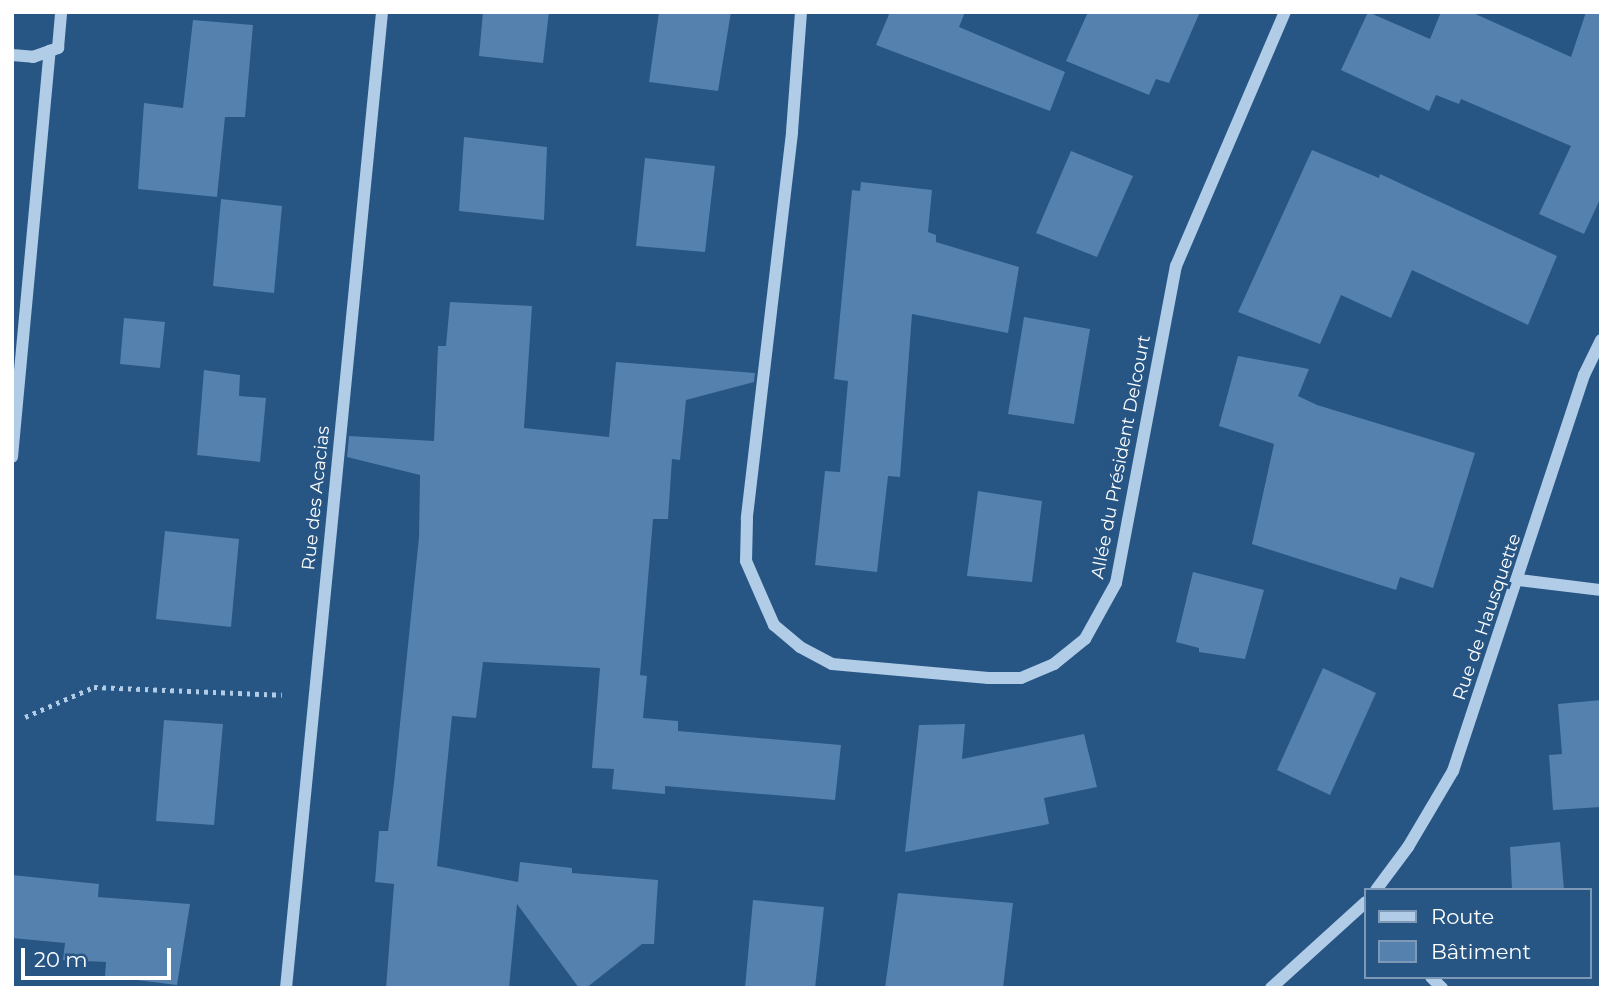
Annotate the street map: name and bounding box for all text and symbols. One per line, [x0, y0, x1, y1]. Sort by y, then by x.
street label: Allée du Président Delcourt [1087, 333, 1155, 581]
street label: Rue des Acacias [298, 425, 334, 571]
street label: Rue de Hausquette [1448, 531, 1526, 703]
legend [1364, 888, 1592, 979]
text: Route [1431, 904, 1494, 929]
scale bar [24, 934, 175, 978]
text: Bâtiment [1431, 939, 1531, 964]
text: 20 m [34, 947, 88, 972]

